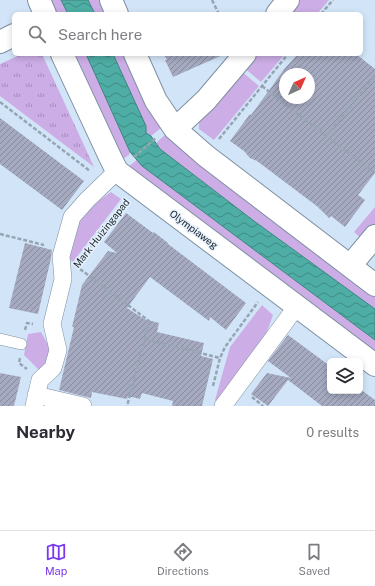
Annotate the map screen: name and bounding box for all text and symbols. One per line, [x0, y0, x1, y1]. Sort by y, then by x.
search box [12, 12, 363, 56]
icon: search [26, 23, 48, 45]
text: Search here [58, 26, 142, 43]
north arrow [279, 68, 315, 104]
street label: Mark Huizingapad [70, 196, 132, 270]
street label: Olympiaweg [167, 207, 221, 251]
map controls [327, 358, 363, 394]
button: layers [327, 358, 363, 394]
text: Nearby [16, 422, 75, 442]
text: 0 results [306, 425, 359, 440]
tab: Map [45, 541, 67, 577]
tab: Directions [157, 541, 209, 577]
tab: Saved [299, 541, 330, 577]

